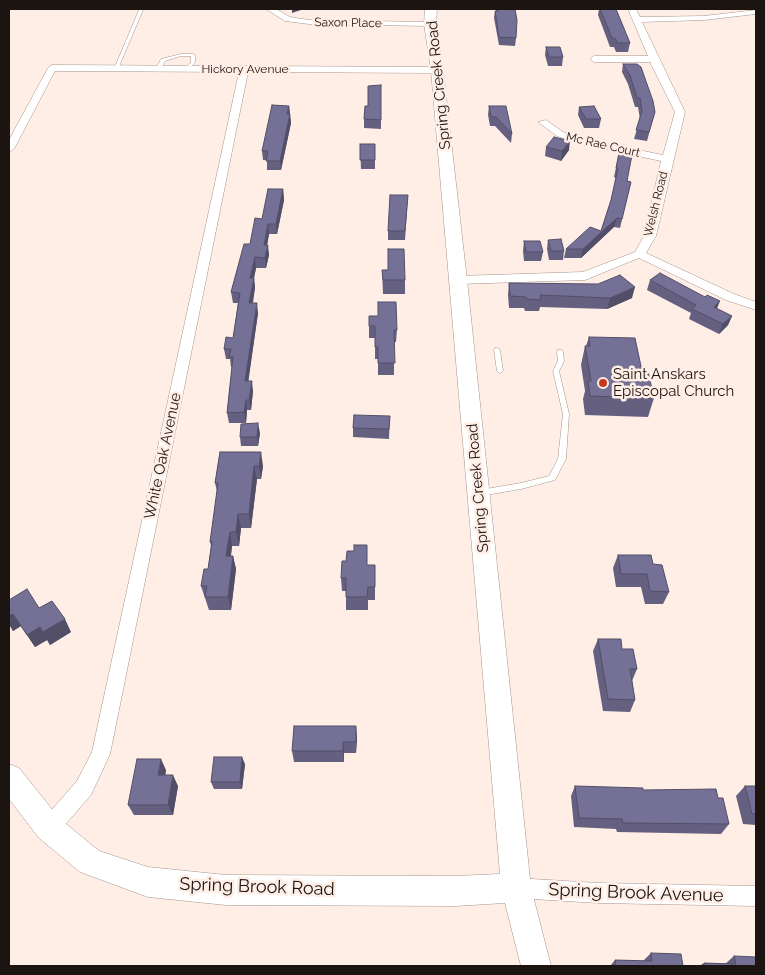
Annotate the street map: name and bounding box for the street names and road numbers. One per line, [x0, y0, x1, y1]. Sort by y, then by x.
street label: Saxon Place [314, 15, 382, 31]
street label: Spring Creek Road [423, 20, 455, 150]
street label: Hickory Avenue [201, 62, 289, 76]
street label: Mc Rae Court [565, 130, 641, 160]
street label: Welsh Road [641, 170, 671, 238]
street label: White Oak Avenue [141, 391, 185, 521]
street label: Spring Creek Road [463, 423, 493, 553]
street label: Spring Brook Road [179, 873, 335, 901]
street label: Spring Brook Avenue [548, 879, 724, 907]

